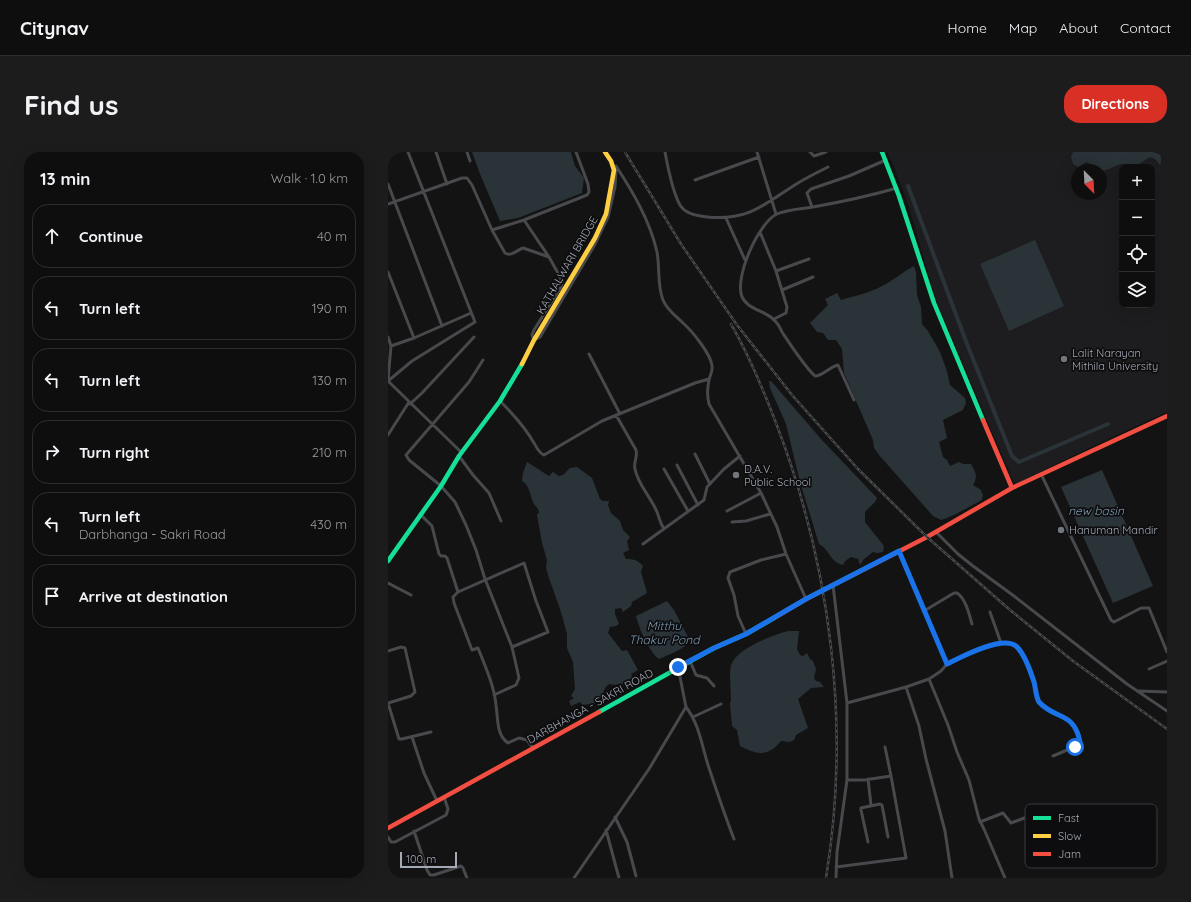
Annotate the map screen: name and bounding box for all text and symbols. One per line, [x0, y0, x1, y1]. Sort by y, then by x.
text: Citynav [20, 16, 89, 40]
text: Home [948, 19, 987, 37]
text: Map [1009, 19, 1037, 37]
text: About [1059, 19, 1098, 37]
text: Contact [1120, 19, 1171, 37]
button: Directions [1064, 85, 1167, 123]
text: Find us [24, 87, 118, 122]
north arrow [1071, 164, 1107, 200]
map controls [1119, 164, 1155, 308]
button: + [1119, 164, 1155, 200]
text: 13 min [40, 168, 90, 189]
text: Walk · 1.0 km [271, 170, 348, 186]
button: − [1119, 200, 1155, 236]
street label: KATHALWARI BRIDGE [533, 213, 601, 317]
icon: ahead [41, 225, 63, 247]
text: Continue [79, 227, 143, 246]
text: 40 m [317, 228, 347, 244]
button: locate [1119, 236, 1155, 272]
button: layers [1119, 272, 1155, 308]
icon: left [41, 297, 63, 319]
text: Turn left [79, 299, 141, 318]
text: 190 m [312, 300, 347, 316]
place label: Lalit Narayan Mithila University [1072, 346, 1158, 373]
marker: Lalit Narayan Mithila University [1059, 354, 1069, 364]
icon: left [41, 369, 63, 391]
text: Turn left [79, 371, 141, 390]
text: 130 m [312, 372, 347, 388]
icon: right [41, 441, 63, 463]
text: Turn right [79, 443, 150, 462]
text: 210 m [312, 444, 347, 460]
place label: D.A.V. Public School [744, 462, 811, 489]
marker: D.A.V. Public School [731, 470, 741, 480]
water label: new basin [1068, 503, 1125, 518]
text: Turn left [79, 507, 141, 526]
icon: left [41, 513, 63, 535]
text: 430 m [310, 516, 347, 532]
place label: Hanuman Mandir [1069, 523, 1158, 537]
marker: Hanuman Mandir [1056, 525, 1066, 535]
text: Darbhanga - Sakri Road [79, 526, 226, 542]
icon: arrive [41, 585, 63, 607]
text: Arrive at destination [79, 587, 228, 606]
water label: Mitthu Thakur Pond [629, 618, 701, 647]
route end [669, 658, 687, 676]
street label: DARBHANGA - SAKRI ROAD [524, 665, 656, 747]
route start [1066, 738, 1084, 756]
legend [1025, 804, 1157, 868]
text: Fast [1058, 811, 1080, 825]
text: Slow [1058, 829, 1082, 843]
text: Jam [1058, 847, 1081, 861]
scale bar [400, 850, 457, 869]
text: 100 m [406, 852, 436, 866]

